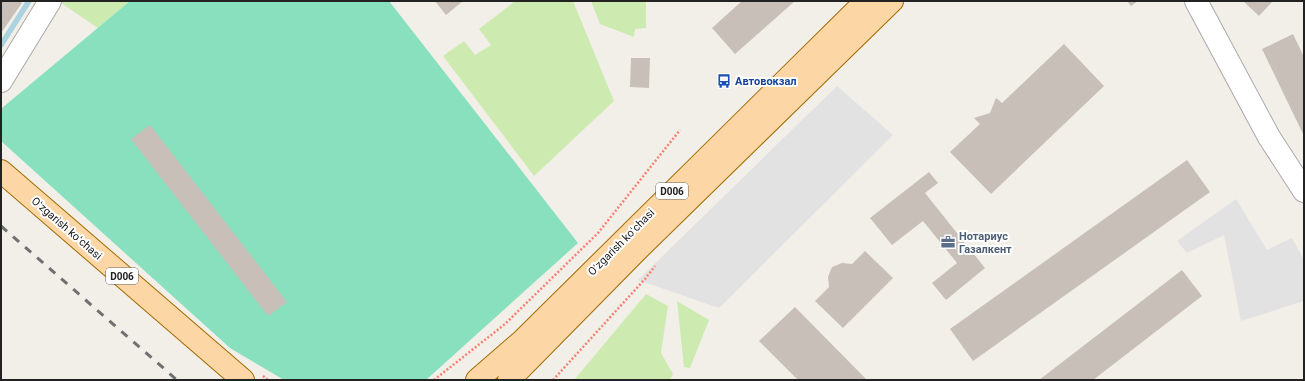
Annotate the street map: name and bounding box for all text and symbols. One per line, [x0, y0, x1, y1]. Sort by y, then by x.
bus stop icon: Автовокзал [716, 73, 732, 89]
place label: Автовокзал [735, 75, 797, 88]
road number: D006 [656, 183, 688, 199]
street label: Oʻzgarish koʻchasi [29, 194, 104, 262]
street label: Oʻzgarish koʻchasi [585, 206, 657, 278]
place label: Нотариус Газалкент [959, 230, 1012, 256]
office icon: Нотариус Газалкент [940, 234, 956, 250]
road number: D006 [106, 268, 138, 284]

